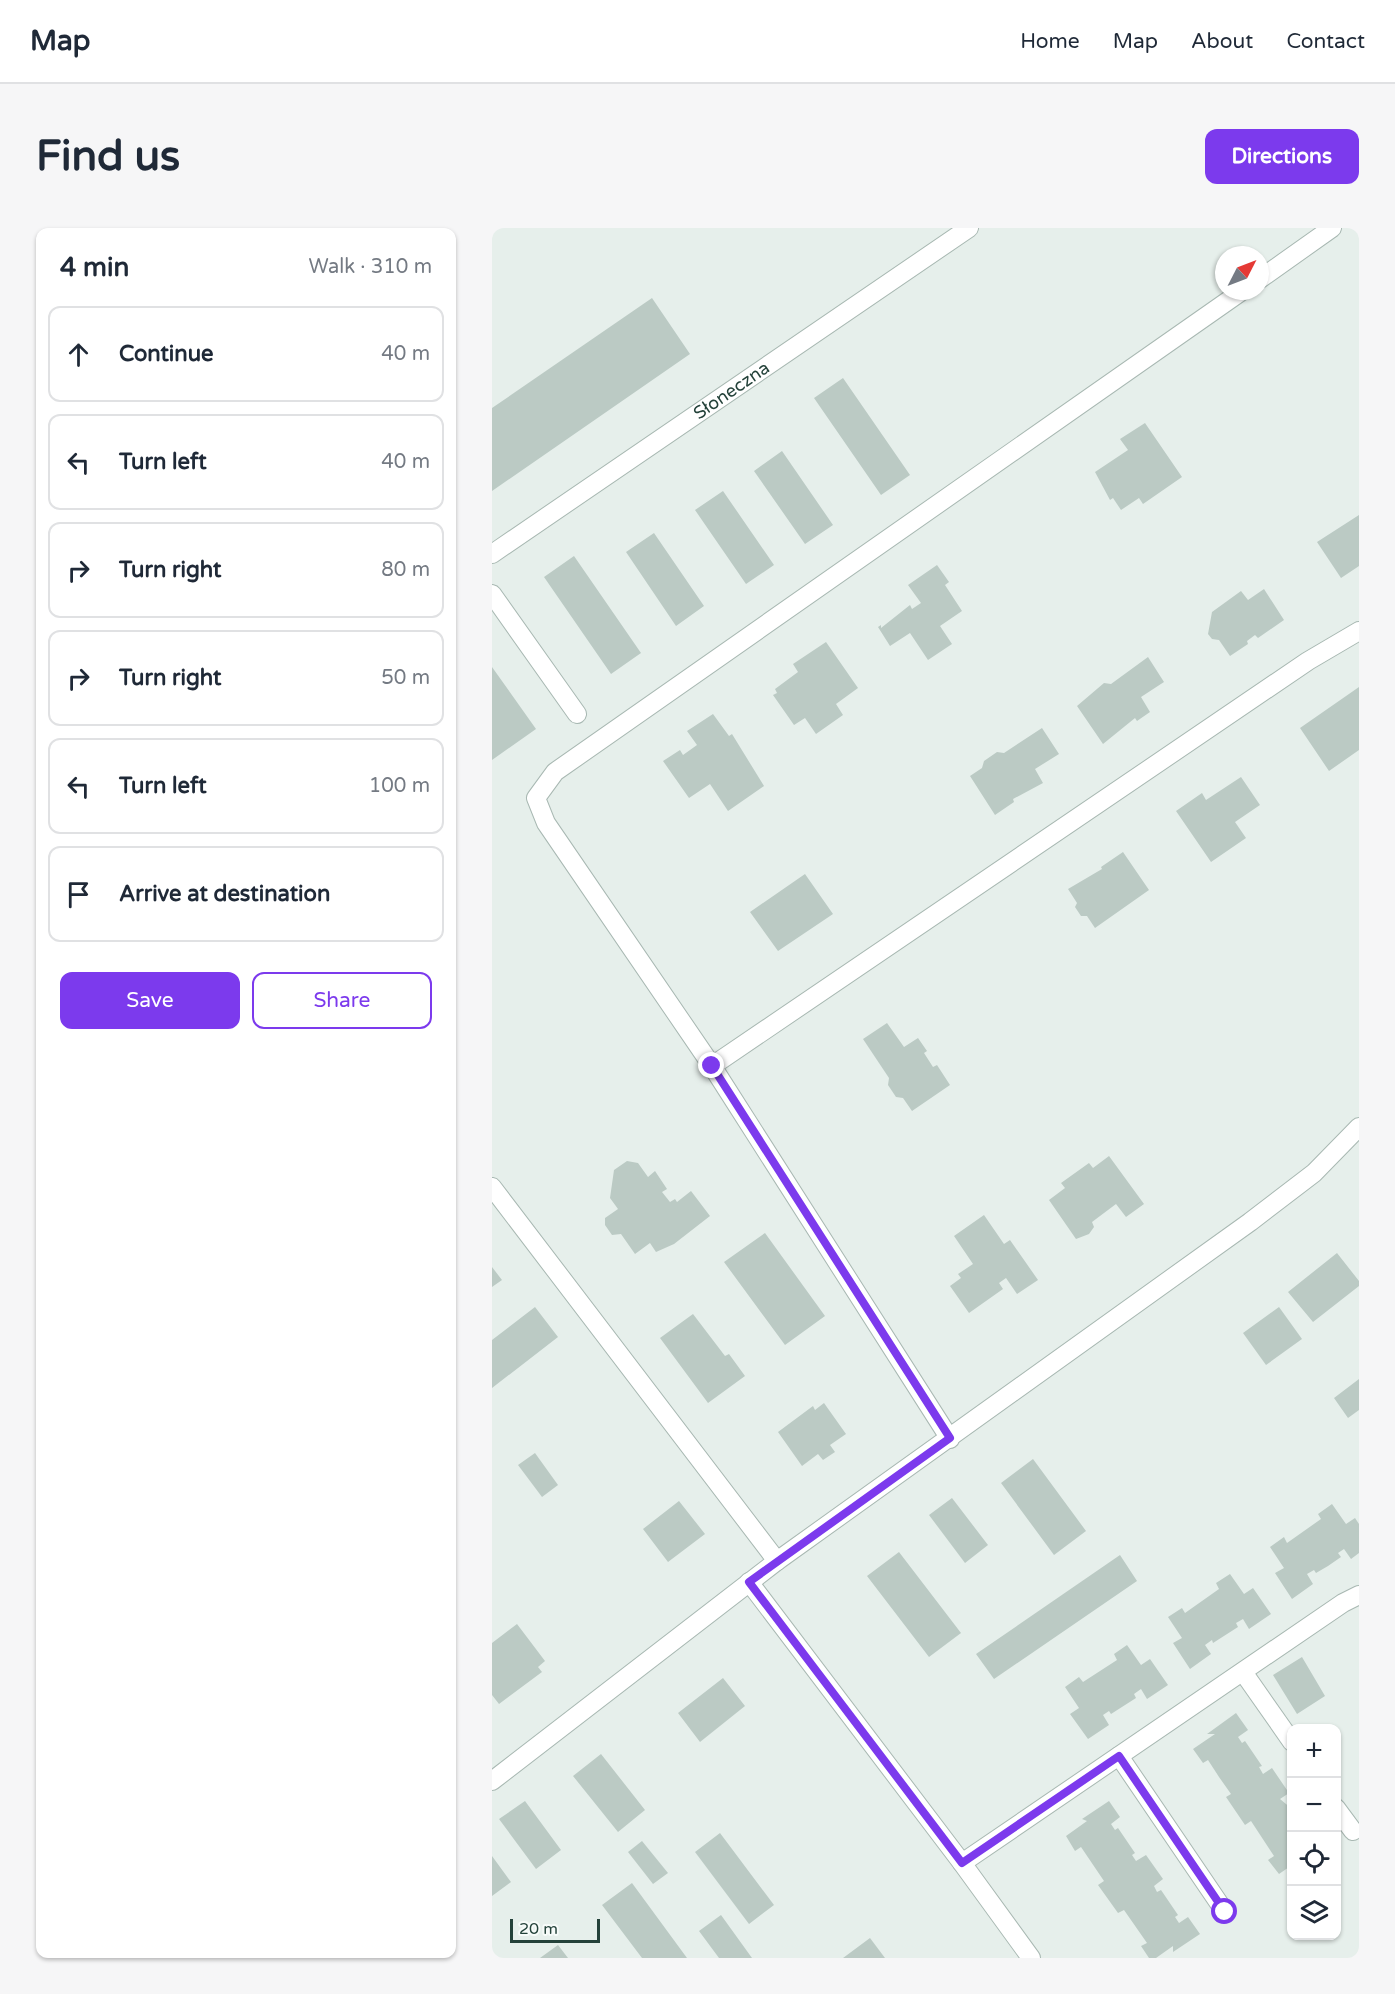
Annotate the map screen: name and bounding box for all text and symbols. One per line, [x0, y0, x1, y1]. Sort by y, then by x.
text: Map [30, 24, 90, 58]
text: Home [1020, 29, 1080, 54]
text: Map [1113, 29, 1158, 54]
text: About [1191, 29, 1253, 54]
text: Contact [1286, 29, 1365, 54]
button: Directions [1205, 129, 1359, 184]
text: Find us [36, 131, 180, 182]
north arrow [1215, 246, 1269, 300]
text: 4 min [60, 252, 129, 283]
text: Walk · 310 m [309, 255, 432, 279]
icon: ahead [62, 338, 95, 371]
text: Continue [119, 341, 214, 367]
text: 40 m [381, 342, 430, 366]
street label: Słoneczna [689, 357, 774, 424]
icon: left [62, 446, 95, 479]
text: Turn left [119, 449, 207, 475]
text: 40 m [381, 450, 430, 474]
icon: right [62, 554, 95, 587]
text: Turn right [119, 557, 221, 583]
text: 80 m [381, 558, 430, 582]
icon: right [62, 662, 95, 695]
text: Turn right [119, 665, 221, 691]
text: 50 m [381, 666, 430, 690]
icon: left [62, 770, 95, 803]
text: Turn left [119, 773, 207, 799]
text: 100 m [369, 774, 430, 798]
icon: arrive [62, 878, 95, 911]
text: Arrive at destination [119, 881, 330, 907]
button: Save [60, 972, 240, 1029]
button: Share [252, 972, 432, 1029]
route end [698, 1052, 724, 1078]
map controls [1287, 1724, 1341, 1940]
button: + [1287, 1724, 1341, 1778]
button: − [1287, 1778, 1341, 1832]
button: locate [1287, 1832, 1341, 1886]
button: layers [1287, 1886, 1341, 1940]
route start [1211, 1898, 1237, 1924]
scale bar [510, 1916, 600, 1944]
text: 20 m [519, 1919, 558, 1939]

